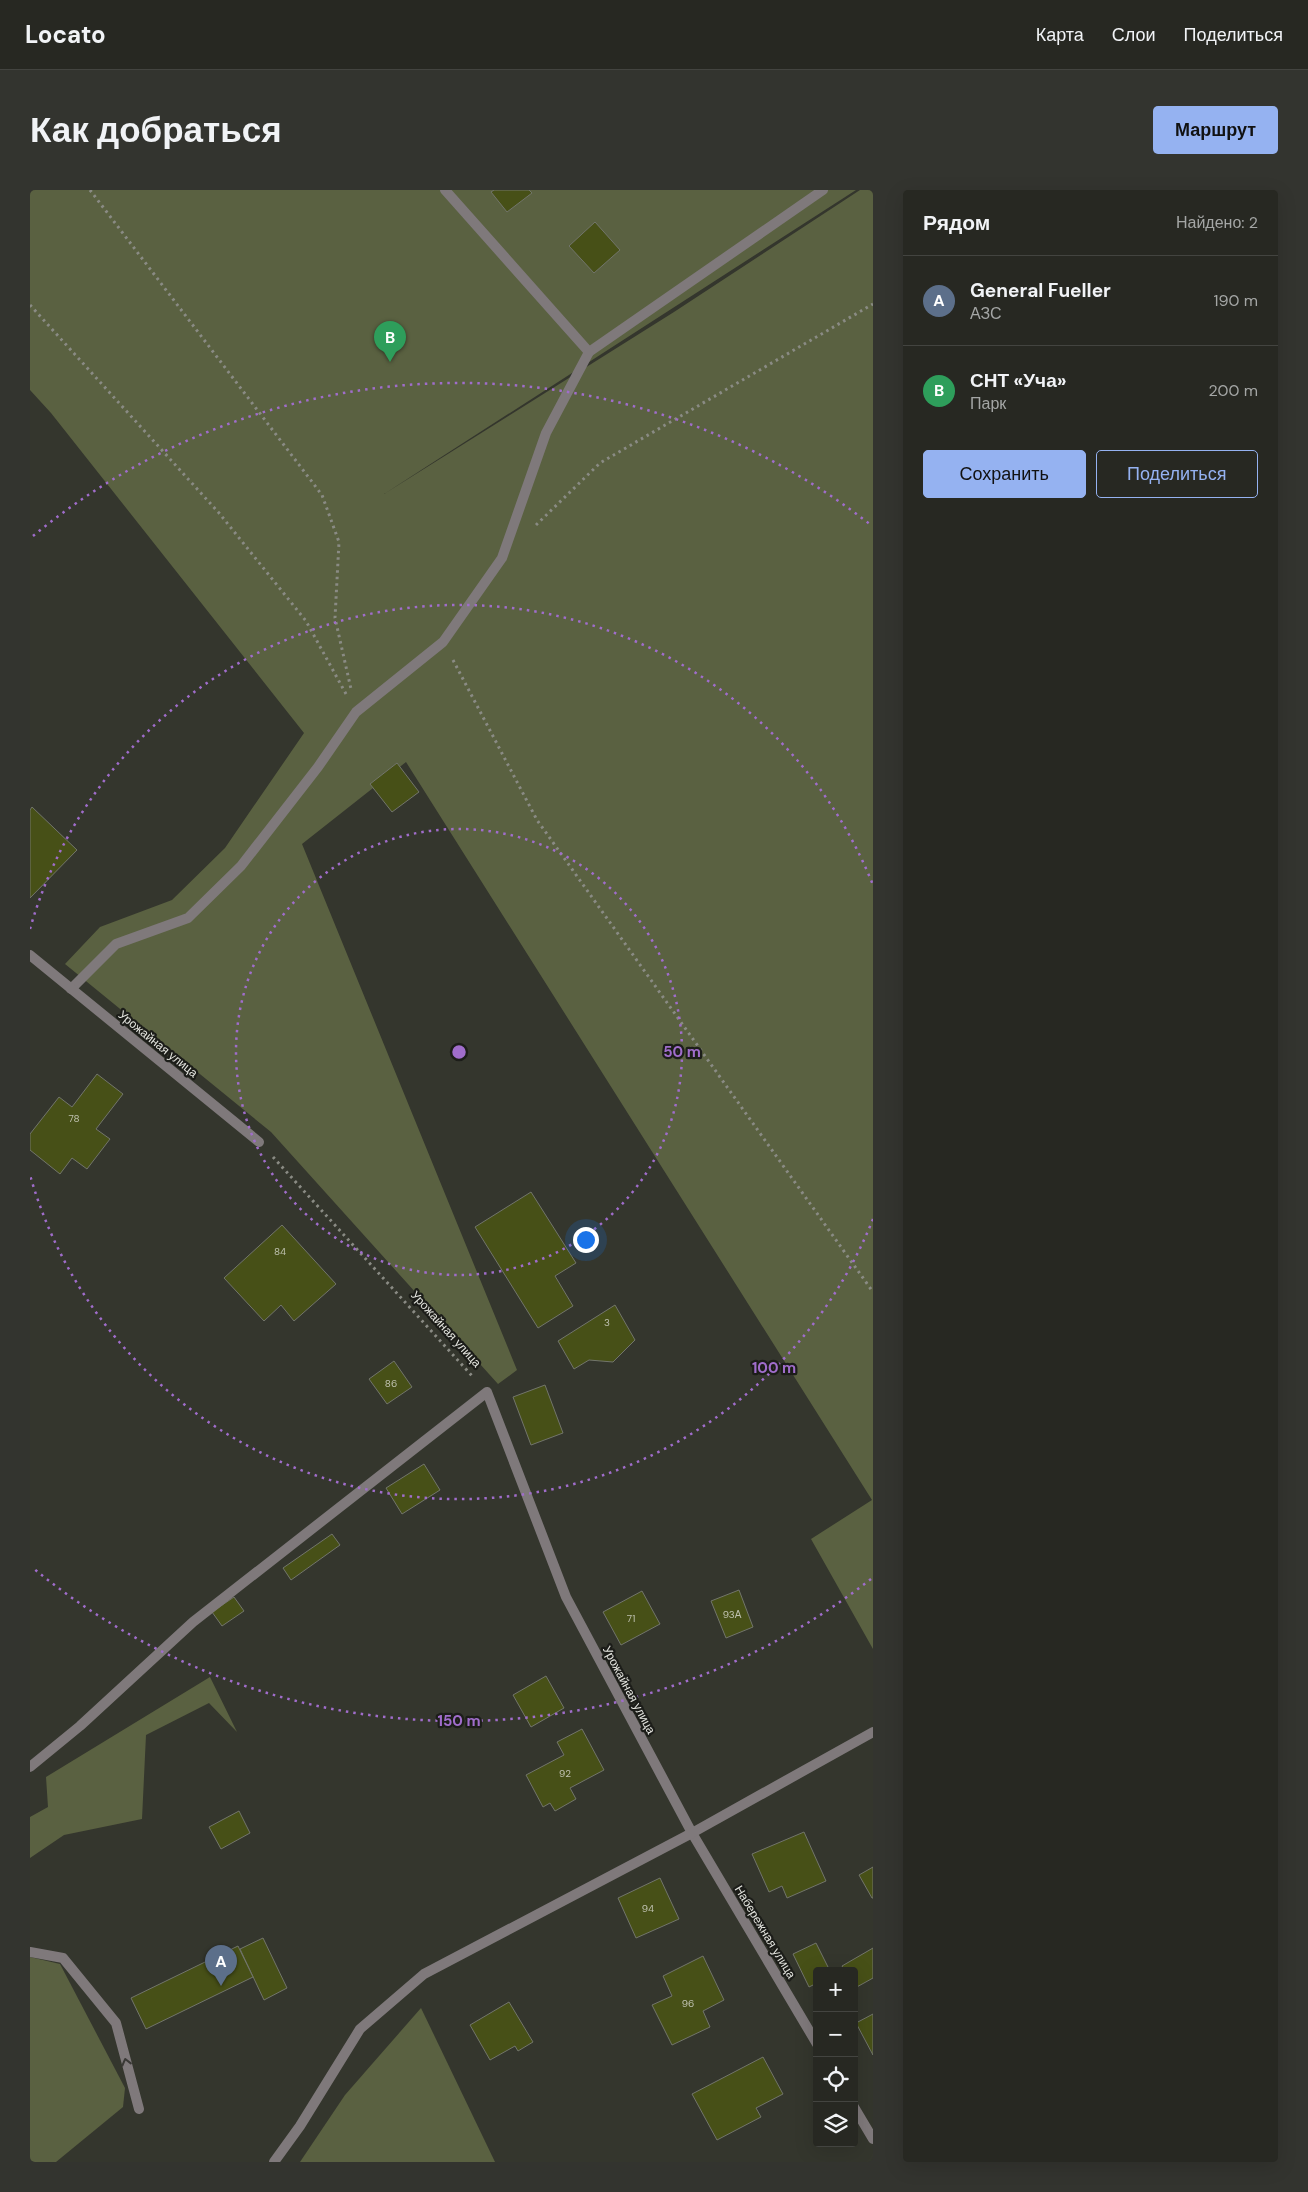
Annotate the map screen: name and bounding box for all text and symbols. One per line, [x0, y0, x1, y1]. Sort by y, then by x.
text: Locato [25, 19, 106, 50]
text: Карта [1036, 23, 1084, 47]
text: Слои [1112, 23, 1156, 47]
text: Поделиться [1184, 23, 1283, 47]
button: Маршрут [1153, 106, 1278, 154]
text: Как добраться [30, 107, 282, 153]
text: Рядом [923, 209, 990, 237]
text: Найдено: 2 [1176, 212, 1258, 233]
text: General Fueller [970, 278, 1111, 303]
text: A [933, 290, 945, 311]
text: 190 m [1214, 290, 1258, 311]
text: АЗС [970, 303, 1002, 324]
pin: B [374, 321, 406, 362]
text: СНТ «Уча» [970, 368, 1066, 393]
text: B [934, 380, 944, 401]
text: 200 m [1209, 380, 1258, 401]
text: Парк [970, 393, 1006, 414]
button: Сохранить [923, 450, 1086, 498]
button: Поделиться [1096, 450, 1258, 498]
street label: Урожайная улица [115, 1007, 201, 1081]
text: 50 m [663, 1042, 701, 1062]
centre of rings [450, 1043, 468, 1061]
house number: 78 [68, 1112, 80, 1125]
your location [573, 1227, 599, 1253]
house number: 84 [274, 1245, 286, 1258]
street label: Урожайная улица [407, 1287, 485, 1371]
house number: 3 [604, 1316, 610, 1329]
text: 100 m [752, 1358, 796, 1378]
house number: 86 [385, 1377, 397, 1390]
house number: 93А [723, 1608, 742, 1621]
house number: 71 [627, 1612, 635, 1625]
street label: Урожайная улица [599, 1643, 659, 1737]
text: 150 m [438, 1711, 481, 1731]
house number: 92 [559, 1767, 571, 1780]
street label: Набережная улица [731, 1882, 799, 1982]
house number: 94 [642, 1902, 654, 1915]
pin: A [205, 1945, 237, 1986]
map controls [813, 1967, 858, 2147]
button: + [813, 1967, 858, 2012]
house number: 96 [682, 1997, 694, 2010]
button: − [813, 2012, 858, 2057]
button: locate [813, 2057, 858, 2102]
one-way arrow [122, 2058, 132, 2067]
button: layers [813, 2102, 858, 2147]

